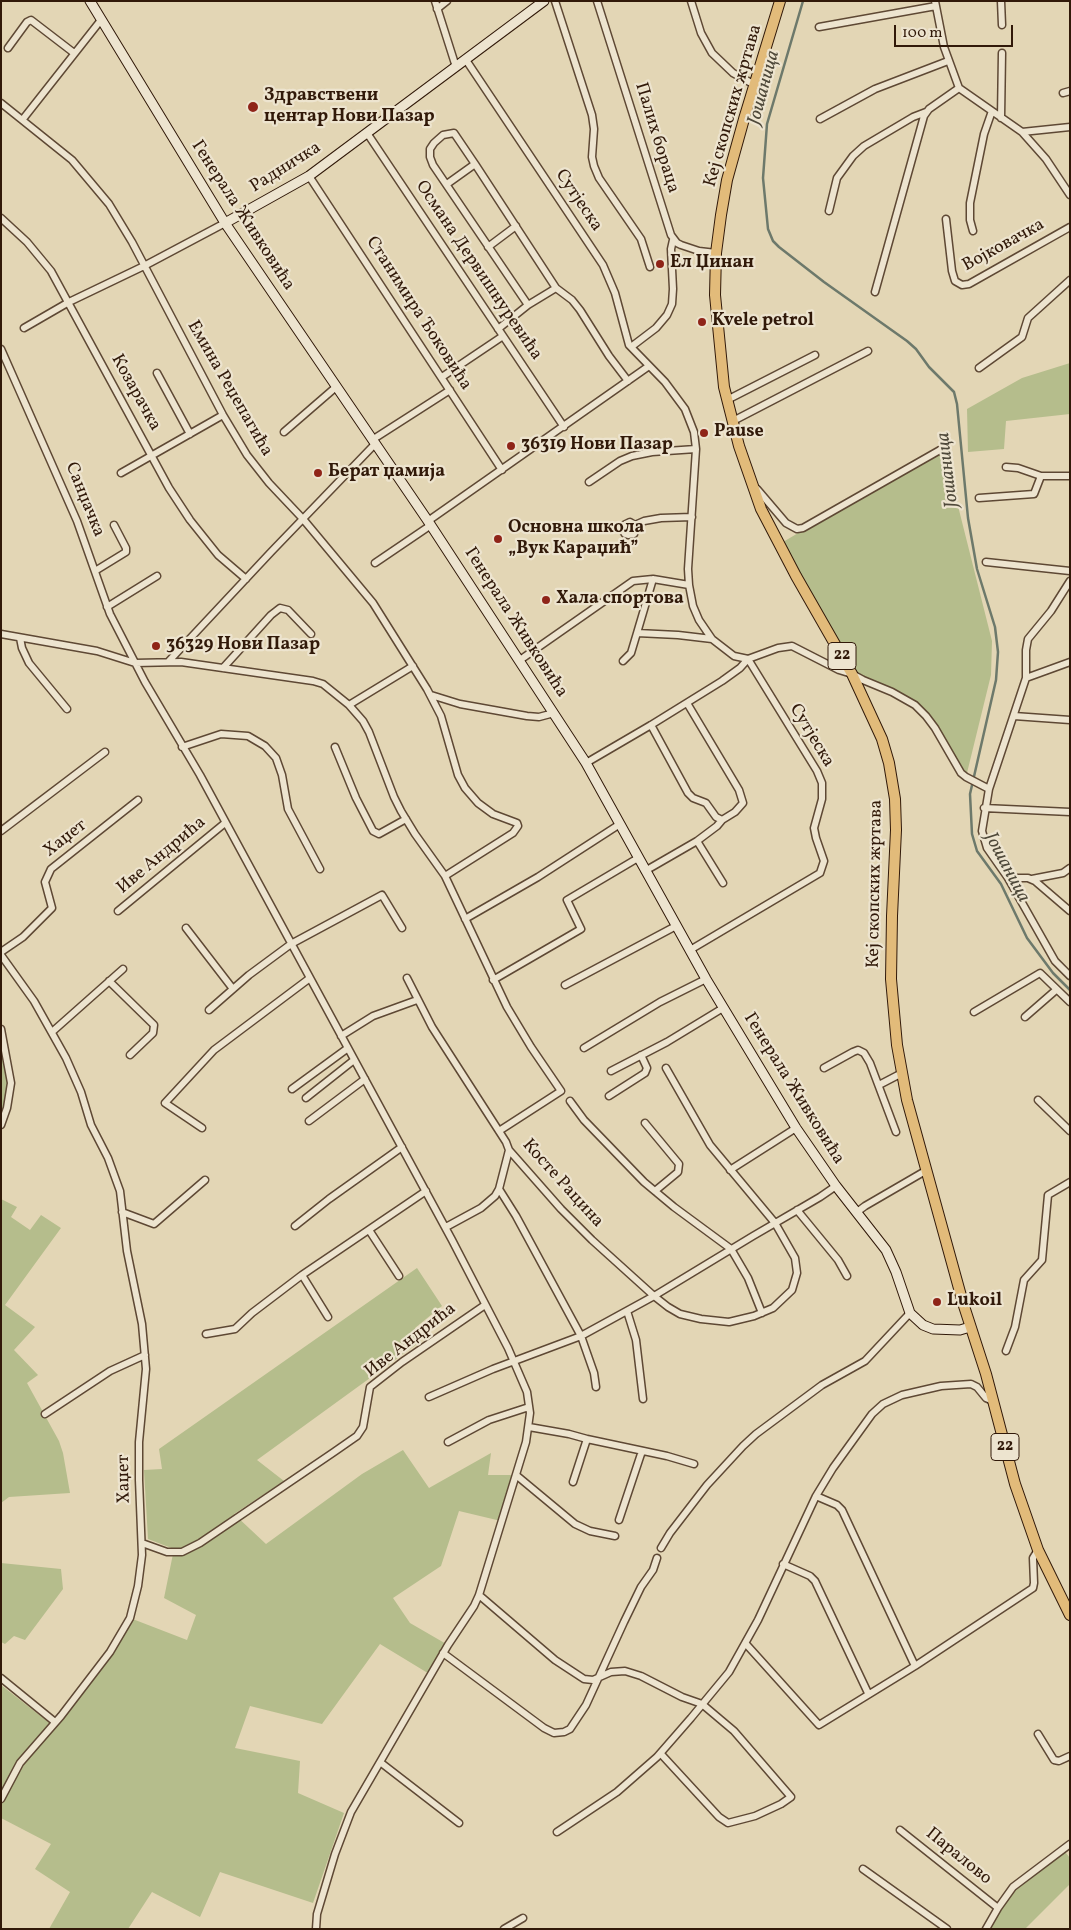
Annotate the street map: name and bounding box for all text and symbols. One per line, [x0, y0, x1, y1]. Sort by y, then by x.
scale bar [896, 15, 1015, 47]
street label: Кеј скопских жртава [700, 22, 768, 190]
text: 100 m [902, 23, 942, 44]
water label: Јошаница [744, 48, 786, 128]
street label: Палих бораца [629, 80, 683, 196]
place label: Здравствени центар Нови Пазар [264, 86, 435, 128]
marker: Здравствени центар Нови Пазар [246, 100, 260, 114]
street label: Генерала Живковића [185, 137, 299, 295]
street label: Радничка [246, 138, 326, 198]
street label: Сутјеска [549, 166, 607, 236]
street label: Османа Дервишнуревића [410, 177, 546, 365]
street label: Војковачка [959, 215, 1049, 277]
street label: Станимира Ђоковића [360, 233, 476, 395]
place label: Ел Џинан [670, 253, 754, 275]
marker: Ел Џинан [654, 258, 666, 270]
place label: Kvele petrol [712, 311, 814, 333]
marker: Kvele petrol [696, 316, 708, 328]
street label: Емина Реџепагића [181, 317, 277, 461]
street label: Козарачка [105, 351, 165, 435]
place label: Pause [714, 422, 764, 444]
marker: Pause [698, 427, 710, 439]
water label: Јошаница [933, 431, 965, 509]
place label: 36319 Нови Пазар [521, 435, 673, 457]
marker: 36319 Нови Пазар [505, 440, 517, 452]
street label: Санџачка [59, 460, 109, 540]
place label: Берат џамија [328, 462, 445, 484]
marker: Берат џамија [312, 467, 324, 479]
place label: Основна школа „Вук Караџић” [508, 518, 644, 560]
marker: Основна школа „Вук Караџић” [492, 533, 504, 545]
street label: Генерала Живковића [458, 544, 572, 702]
place label: Хала спортова [556, 589, 684, 611]
marker: Хала спортова [540, 594, 552, 606]
place label: 36329 Нови Пазар [166, 635, 320, 657]
marker: 36329 Нови Пазар [150, 640, 162, 652]
road number: 22 [828, 642, 856, 669]
street label: Сутјеска [784, 700, 838, 772]
street label: Кеј скопских жртава [864, 800, 888, 968]
street label: Иве Андрића [113, 813, 211, 899]
street label: Хаџет [40, 815, 92, 863]
water label: Јошаница [978, 829, 1034, 907]
street label: Генерала Живковића [738, 1009, 848, 1169]
street label: Косте Рацина [517, 1135, 607, 1233]
place label: Lukoil [947, 1291, 1002, 1313]
marker: Lukoil [931, 1296, 943, 1308]
street label: Иве Андрића [361, 1299, 461, 1383]
road number: 22 [991, 1434, 1019, 1460]
street label: Хаџет [114, 1454, 136, 1504]
street label: Паралово [920, 1824, 996, 1890]

